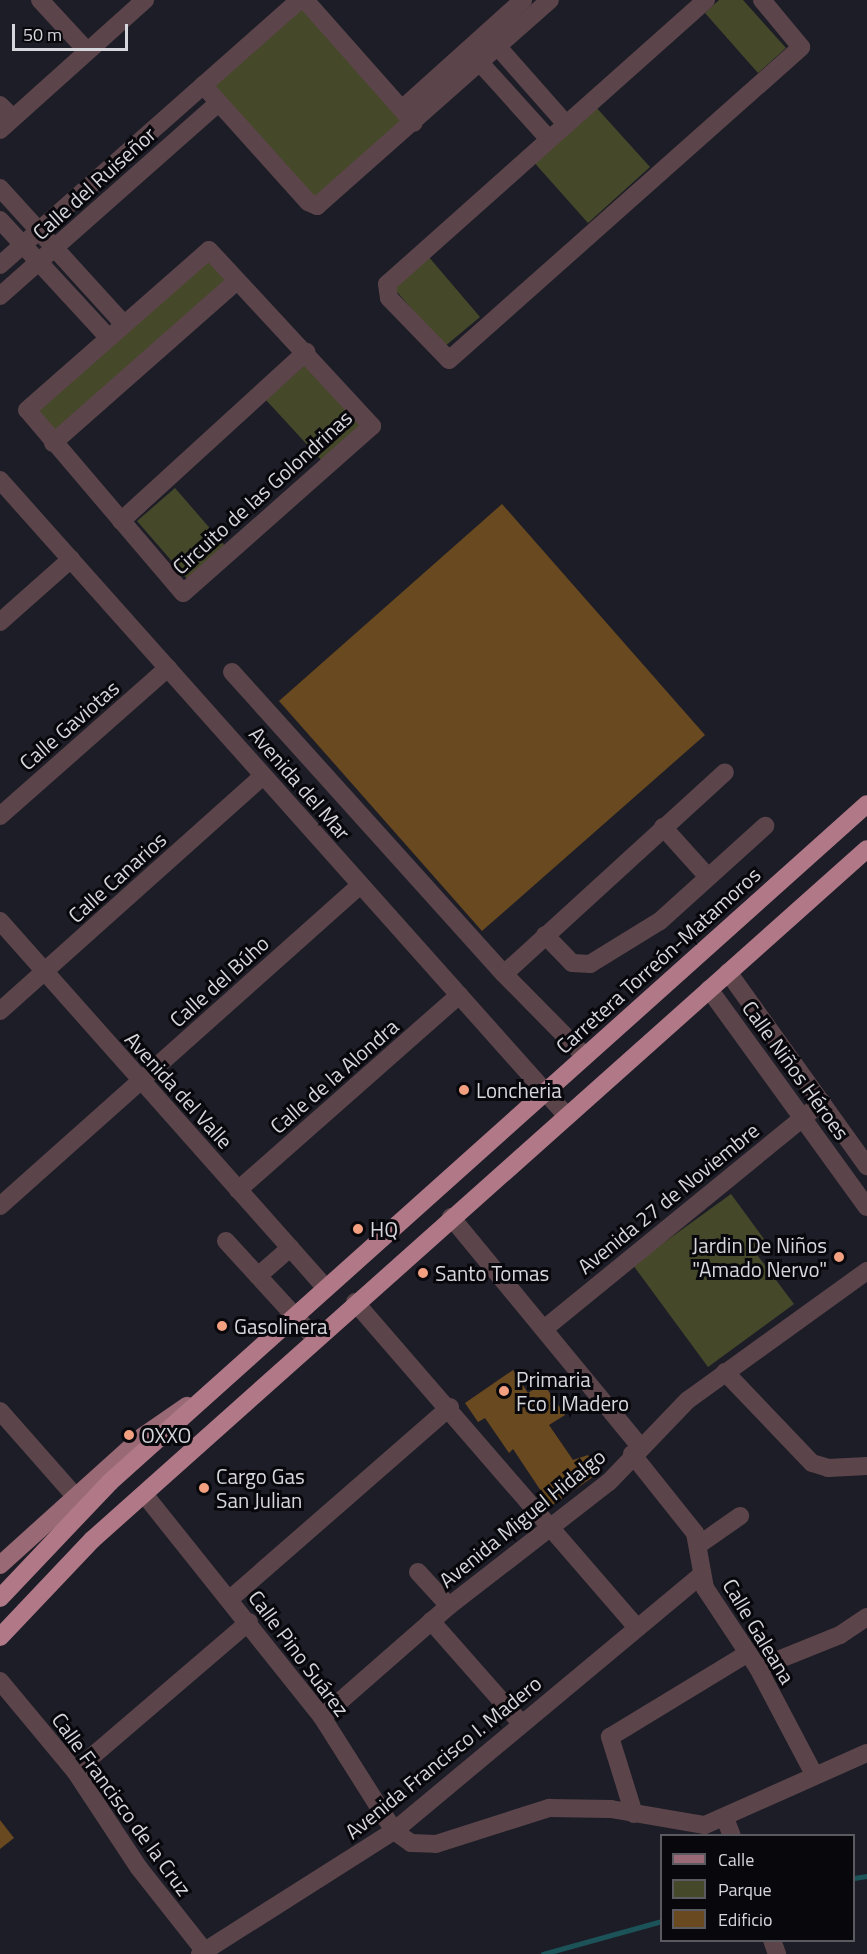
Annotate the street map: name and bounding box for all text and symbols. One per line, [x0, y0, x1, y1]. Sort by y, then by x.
scale bar [15, 12, 130, 50]
text: 50 m [23, 21, 62, 48]
street label: Calle del Ruiseñor [27, 121, 161, 245]
street label: Circuito de las Golondrinas [167, 405, 357, 579]
street label: Calle Gaviotas [14, 675, 124, 775]
street label: Avenida del Mar [244, 721, 356, 845]
street label: Calle Canarios [63, 826, 171, 928]
street label: Carretera Torreón-Matamoros [551, 861, 765, 1059]
street label: Calle del Búho [164, 930, 274, 1032]
street label: Calle Niños Héroes [737, 996, 855, 1144]
street label: Calle de la Alondra [265, 1013, 403, 1139]
street label: Avenida del Valle [120, 1026, 238, 1154]
place label: Loncheria [476, 1077, 562, 1103]
marker: Loncheria [457, 1083, 471, 1097]
street label: Avenida 27 de Noviembre [572, 1117, 764, 1279]
place label: HQ [370, 1216, 398, 1242]
marker: HQ [351, 1222, 365, 1236]
place label: Jardin De Niños "Amado Nervo" [692, 1232, 827, 1282]
marker: Jardin De Niños "Amado Nervo" [832, 1250, 846, 1264]
place label: Santo Tomas [435, 1260, 549, 1286]
marker: Santo Tomas [416, 1266, 430, 1280]
place label: Gasolinera [234, 1313, 327, 1339]
marker: Gasolinera [215, 1319, 229, 1333]
place label: Primaria Fco I Madero [516, 1366, 629, 1416]
marker: Primaria Fco I Madero [497, 1384, 511, 1398]
place label: OXXO [141, 1422, 191, 1448]
marker: OXXO [122, 1428, 136, 1442]
street label: Avenida Miguel Hidalgo [434, 1443, 610, 1593]
place label: Cargo Gas San Julian [216, 1463, 305, 1513]
marker: Cargo Gas San Julian [197, 1481, 211, 1495]
street label: Calle Galeana [718, 1574, 800, 1688]
street label: Calle Pino Suárez [243, 1585, 355, 1721]
street label: Avenida Francisco I. Madero [340, 1670, 546, 1844]
street label: Calle Francisco de la Cruz [47, 1707, 197, 1901]
legend [660, 1834, 855, 1942]
text: Calle [718, 1846, 754, 1873]
text: Parque [718, 1876, 772, 1903]
text: Edificio [718, 1906, 772, 1933]

